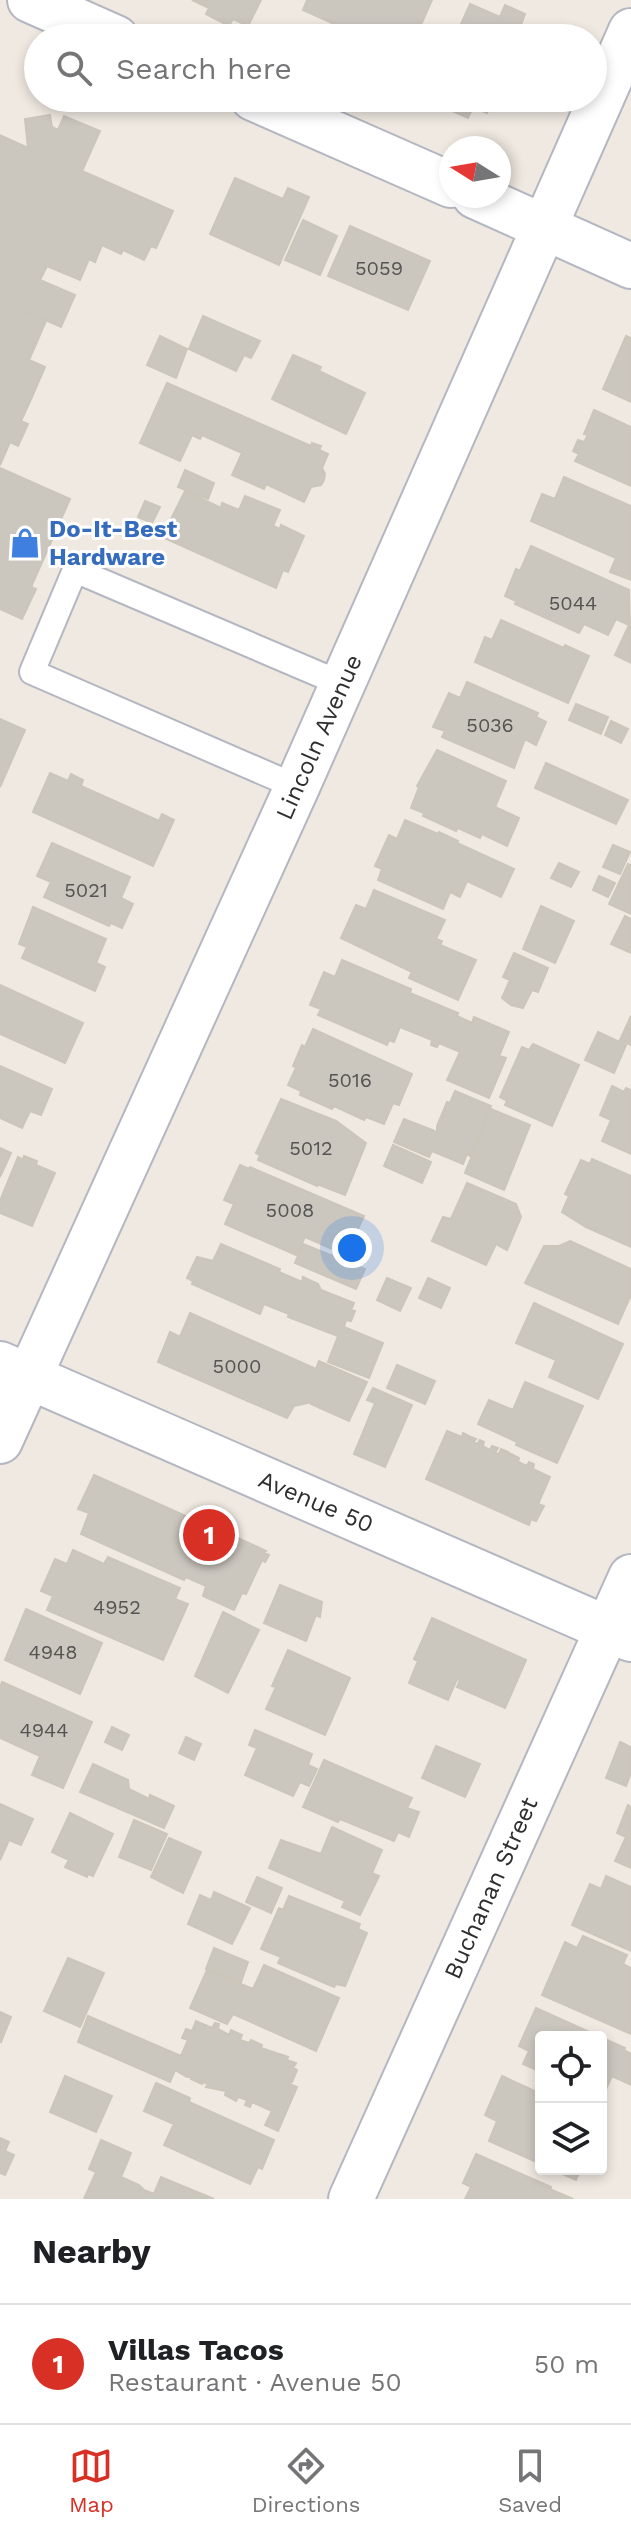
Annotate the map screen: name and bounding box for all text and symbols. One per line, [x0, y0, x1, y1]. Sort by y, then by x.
search box [24, 24, 607, 112]
icon: search [52, 46, 96, 90]
text: Search here [116, 51, 292, 86]
north arrow [439, 136, 511, 208]
house number: 5059 [355, 256, 403, 280]
place label: Do-It-Best Hardware [49, 515, 178, 571]
shop icon: Do-It-Best Hardware [8, 526, 42, 560]
house number: 5044 [549, 591, 597, 615]
street label: Lincoln Avenue [270, 650, 368, 824]
house number: 5036 [466, 713, 514, 737]
house number: 5021 [64, 878, 108, 902]
house number: 5016 [328, 1068, 372, 1092]
house number: 5012 [289, 1136, 333, 1160]
house number: 5008 [266, 1198, 314, 1222]
your location [332, 1228, 372, 1268]
house number: 5000 [213, 1354, 261, 1378]
street label: Avenue 50 [254, 1465, 378, 1539]
pin: 1 [183, 1505, 235, 1565]
house number: 4952 [93, 1595, 141, 1619]
house number: 4948 [28, 1640, 78, 1664]
house number: 4944 [20, 1718, 69, 1742]
street label: Buchanan Street [438, 1793, 544, 1983]
map controls [535, 2031, 607, 2175]
button: locate [535, 2031, 607, 2103]
button: layers [535, 2103, 607, 2175]
text: Nearby [32, 2231, 151, 2271]
text: Villas Tacos [108, 2332, 284, 2367]
text: 1 [52, 2349, 64, 2379]
text: 50 m [534, 2349, 599, 2379]
text: Restaurant · Avenue 50 [108, 2367, 402, 2397]
tab: Map [69, 2444, 114, 2517]
tab: Directions [252, 2444, 360, 2517]
tab: Saved [498, 2444, 562, 2517]

